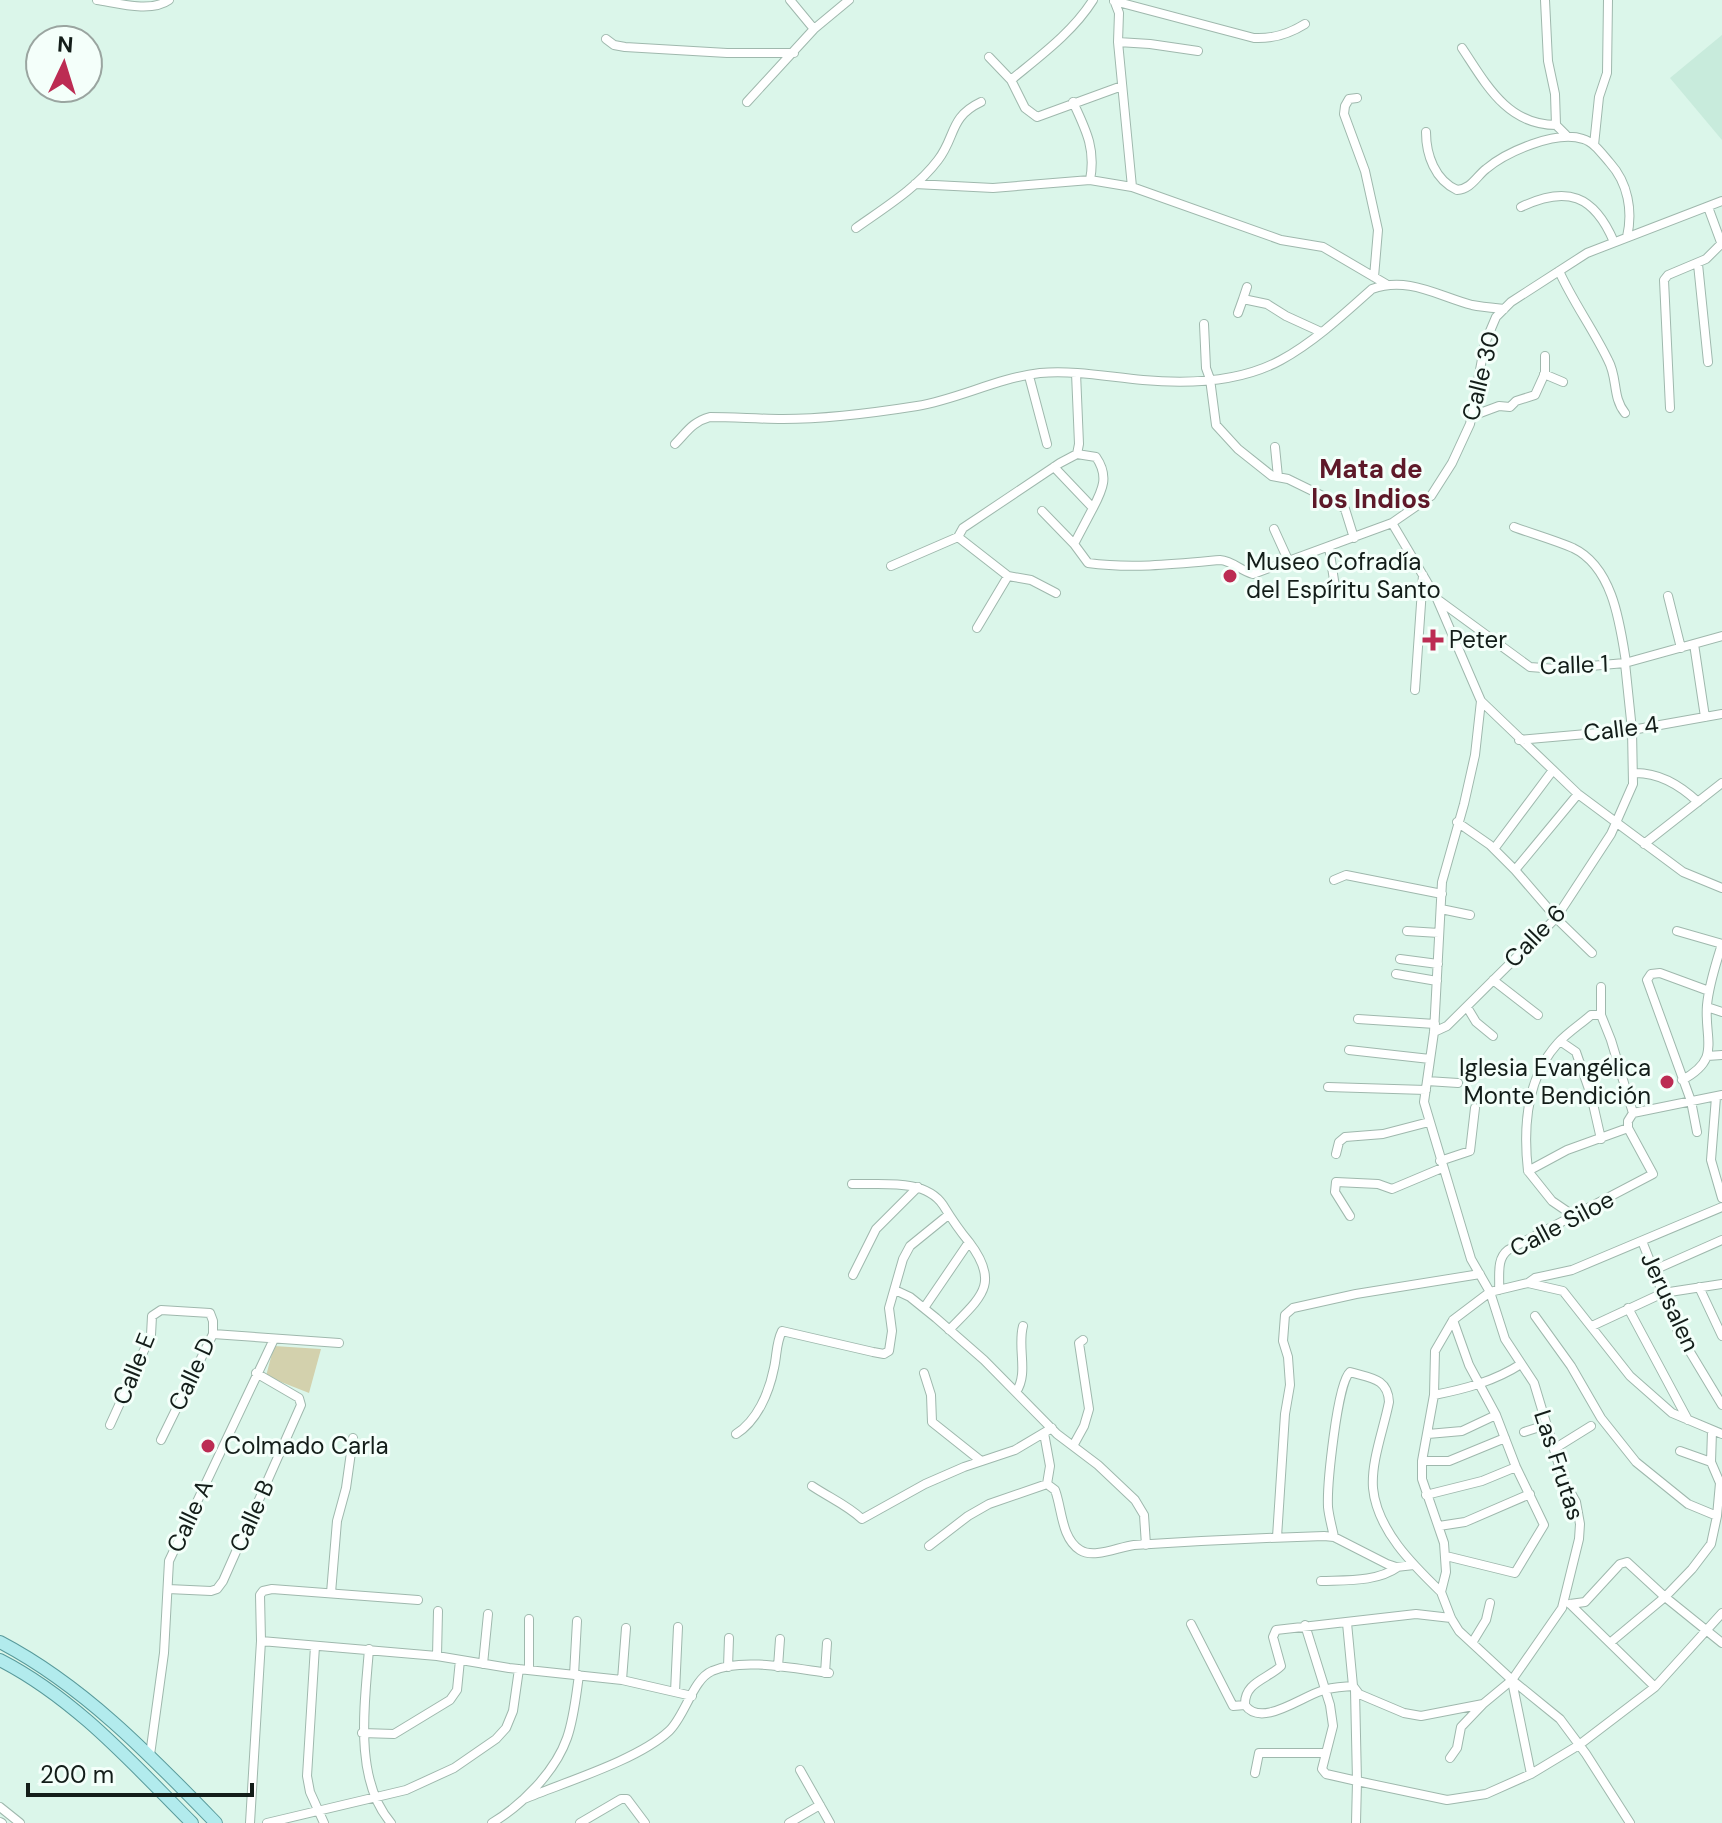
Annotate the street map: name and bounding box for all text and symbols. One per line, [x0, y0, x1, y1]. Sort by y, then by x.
north arrow [24, 24, 104, 104]
text: N [56, 30, 74, 60]
street label: Calle 30 [1454, 328, 1507, 424]
district label: Mata de los Indios [1311, 452, 1431, 516]
place label: Museo Cofradía del Espíritu Santo [1246, 546, 1441, 605]
marker: Museo Cofradía del Espíritu Santo [1221, 567, 1239, 585]
place label: Peter [1449, 624, 1507, 655]
marker: Peter [1424, 631, 1442, 649]
street label: Calle 1 [1539, 648, 1609, 681]
street label: Calle 4 [1582, 709, 1660, 748]
street label: Calle 6 [1497, 898, 1572, 974]
place label: Iglesia Evangélica Monte Bendición [1459, 1052, 1651, 1111]
marker: Iglesia Evangélica Monte Bendición [1658, 1073, 1676, 1091]
street label: Calle Siloe [1504, 1183, 1619, 1264]
street label: Jerusalen [1634, 1247, 1707, 1356]
street label: Calle E [105, 1328, 162, 1409]
street label: Calle D [161, 1332, 222, 1415]
street label: Las Frutas [1527, 1406, 1592, 1524]
place label: Colmado Carla [224, 1430, 388, 1461]
marker: Colmado Carla [199, 1437, 217, 1455]
street label: Calle A [159, 1474, 220, 1557]
street label: Calle B [222, 1475, 281, 1557]
scale bar [28, 1747, 252, 1797]
text: 200 m [40, 1759, 114, 1790]

